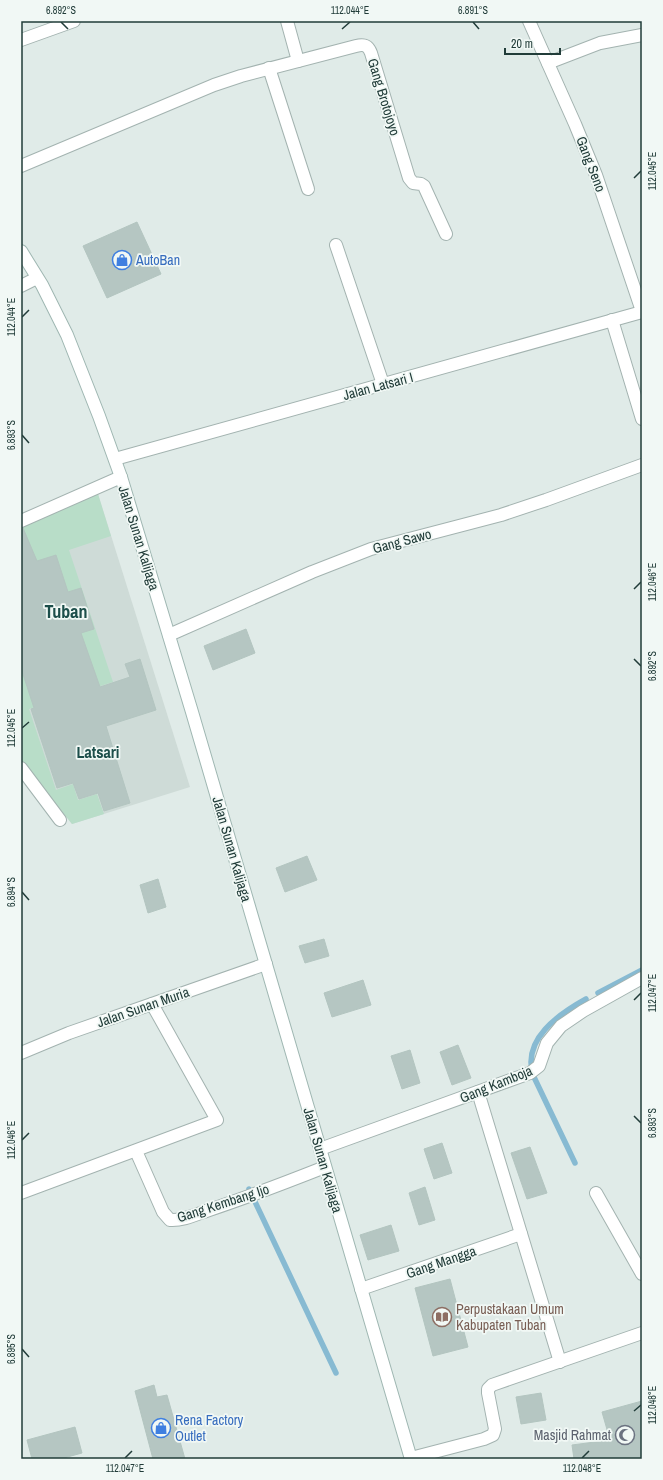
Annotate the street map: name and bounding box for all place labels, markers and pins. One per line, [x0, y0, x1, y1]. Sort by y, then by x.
shop icon: AutoBan [111, 249, 133, 271]
place label: AutoBan [135, 251, 180, 269]
place label: Perpustakaan Umum Kabupaten Tuban [456, 1300, 564, 1334]
library icon: Perpustakaan Umum Kabupaten Tuban [431, 1306, 453, 1328]
place label: Rena Factory Outlet [175, 1411, 244, 1445]
shop icon: Rena Factory Outlet [150, 1417, 172, 1439]
mosque icon: Masjid Rahmat [614, 1424, 636, 1446]
place label: Masjid Rahmat [534, 1426, 611, 1444]

